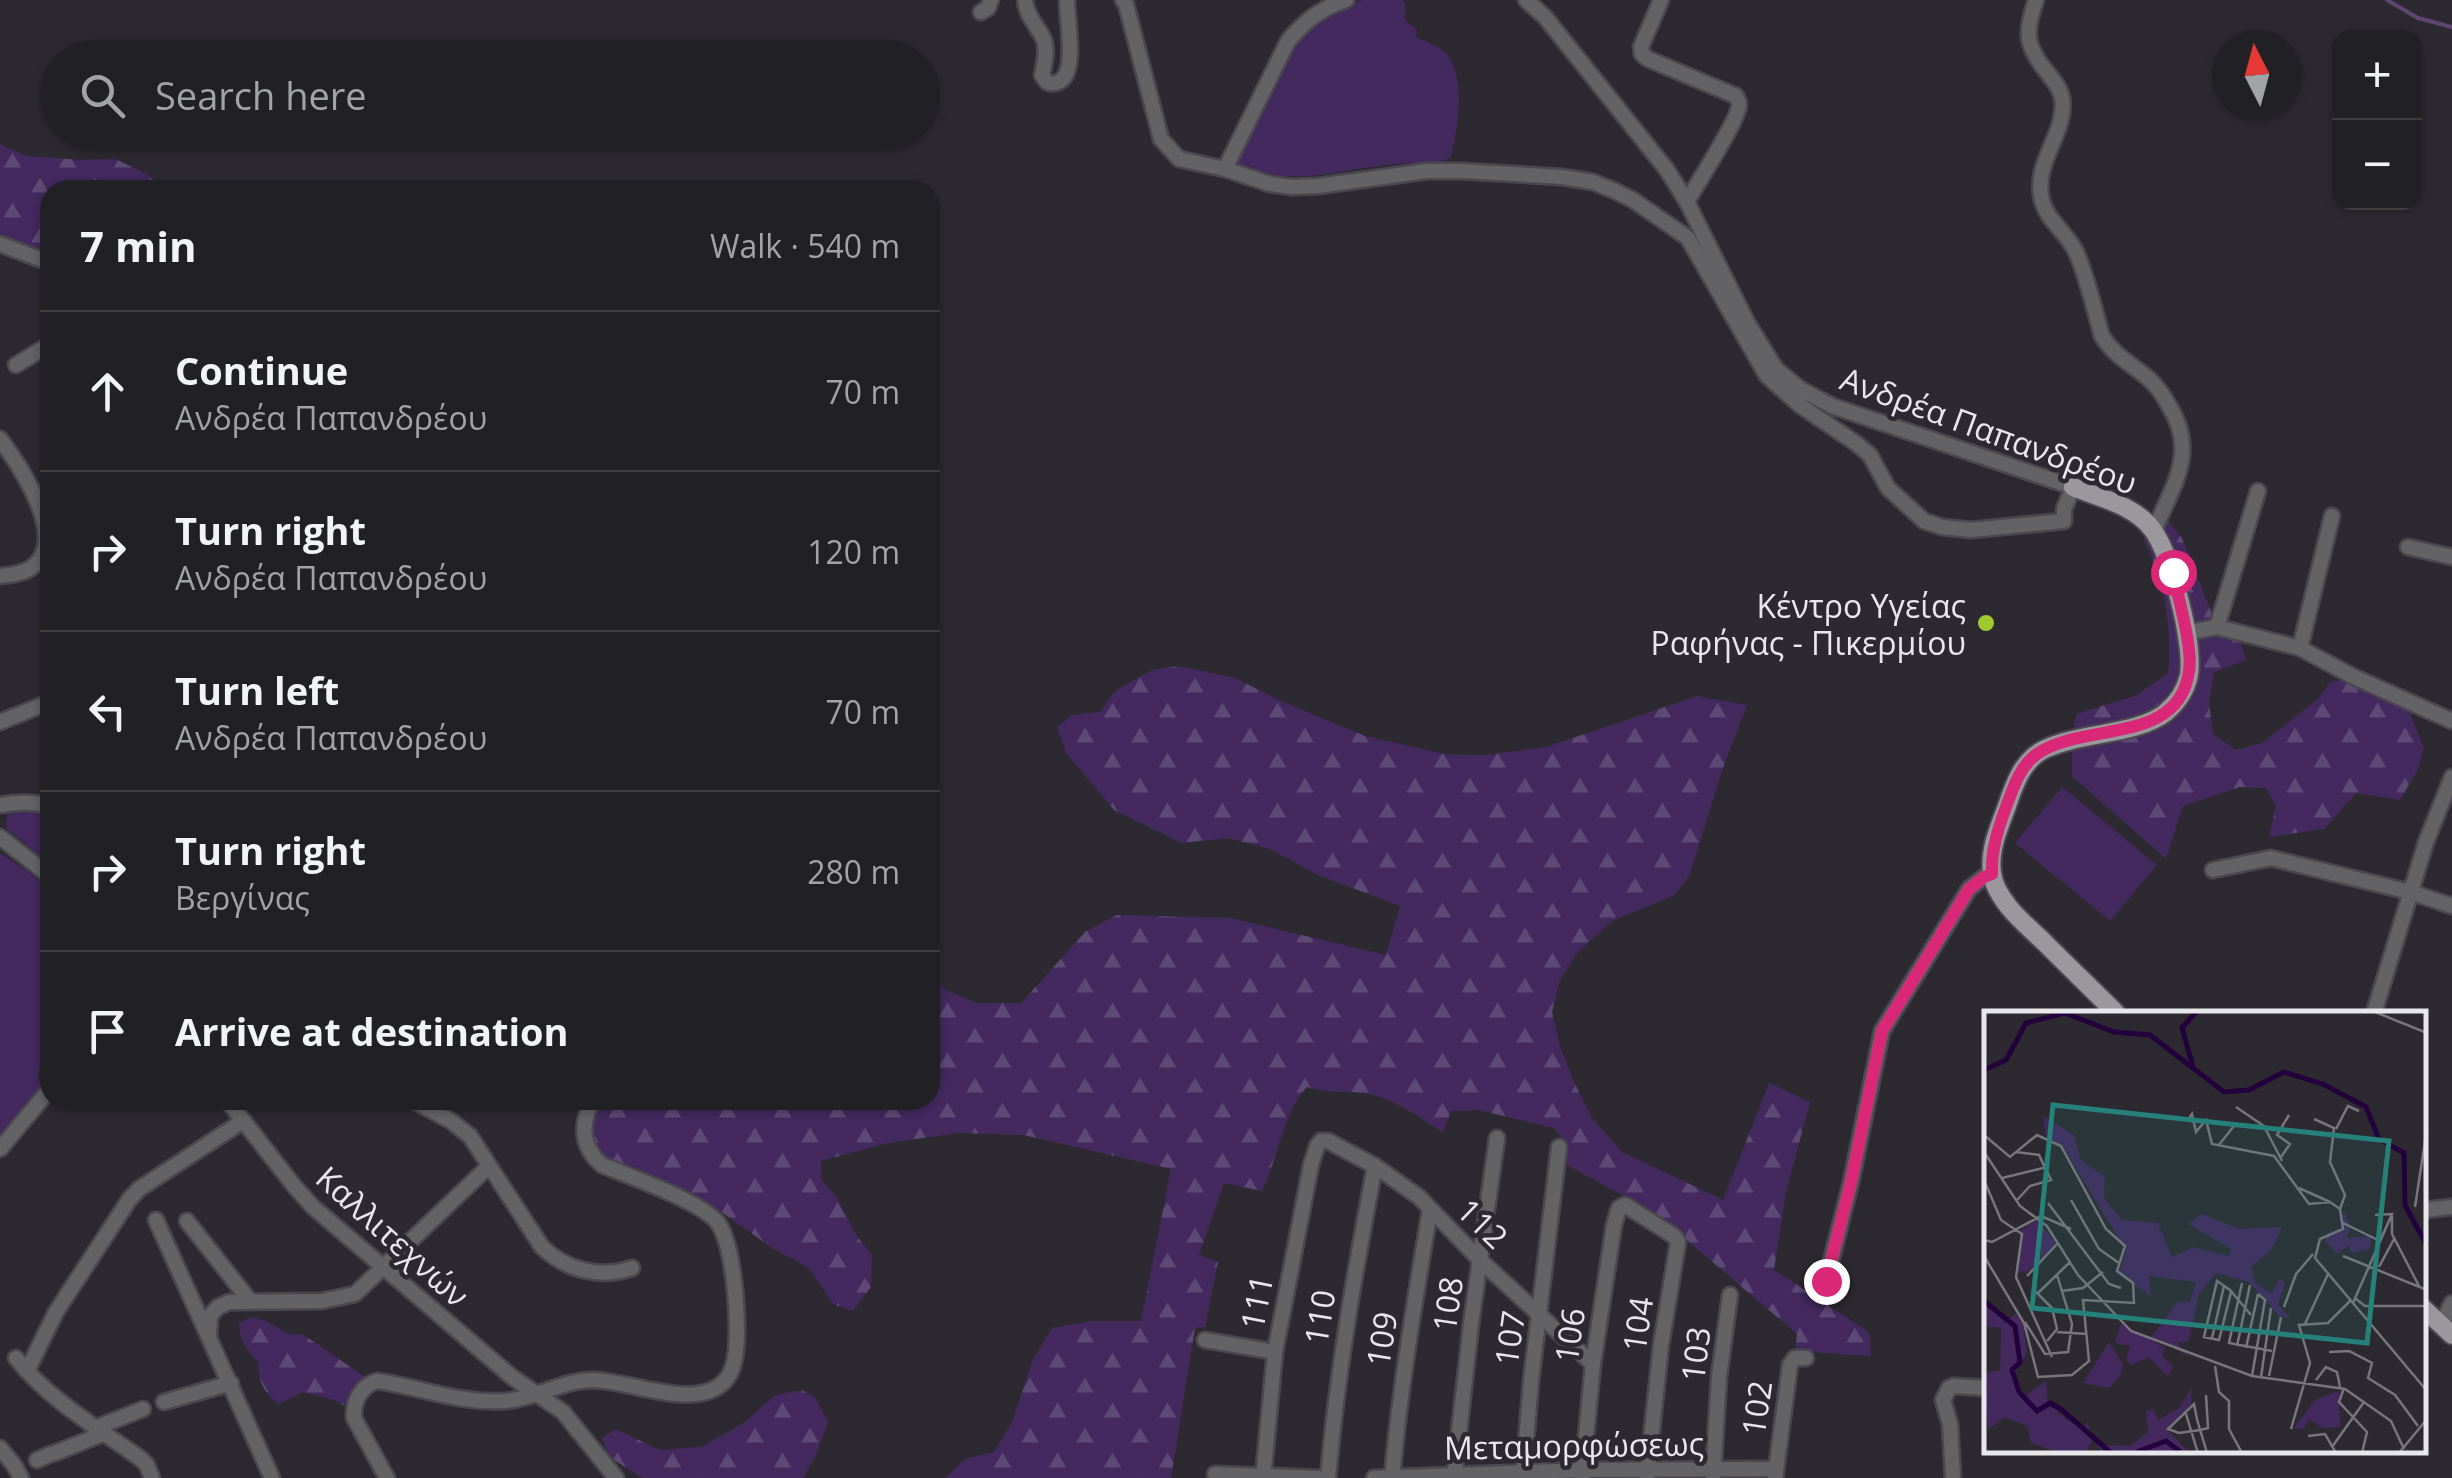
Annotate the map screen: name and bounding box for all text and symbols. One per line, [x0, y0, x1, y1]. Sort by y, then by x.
north arrow [2212, 30, 2302, 120]
map controls [2332, 30, 2422, 210]
button: + [2332, 30, 2422, 120]
search box [40, 40, 940, 150]
icon: search [75, 68, 130, 123]
text: Search here [155, 69, 367, 121]
button: − [2332, 120, 2422, 210]
text: 7 min [80, 217, 197, 274]
text: Walk · 540 m [710, 224, 900, 267]
text: Continue [175, 344, 348, 396]
street label: Ανδρέα Παπανδρέου [1835, 356, 2143, 504]
icon: ahead [80, 364, 135, 419]
text: 70 m [825, 370, 900, 413]
text: Ανδρέα Παπανδρέου [175, 396, 487, 439]
text: Turn right [175, 504, 366, 556]
icon: right [80, 524, 135, 579]
text: 120 m [807, 530, 900, 573]
route start [2151, 550, 2197, 596]
text: Ανδρέα Παπανδρέου [175, 556, 487, 599]
place label: Κέντρο Υγείας Ραφήνας - Πικερμίου [1651, 584, 1966, 664]
marker: Κέντρο Υγείας Ραφήνας - Πικερμίου [1975, 612, 1997, 634]
text: Turn left [175, 664, 339, 716]
icon: left [80, 684, 135, 739]
text: 70 m [825, 690, 900, 733]
text: Ανδρέα Παπανδρέου [175, 716, 487, 759]
text: Turn right [175, 824, 366, 876]
icon: right [80, 844, 135, 899]
text: 280 m [807, 850, 900, 893]
text: Βεργίνας [175, 876, 310, 919]
icon: arrive [80, 1004, 135, 1059]
text: Arrive at destination [175, 1005, 569, 1057]
inset map [1984, 1011, 2427, 1453]
street label: Καλλιτεχνών [307, 1156, 479, 1316]
street label: 112 [1448, 1188, 1518, 1258]
route end [1804, 1259, 1850, 1305]
street label: 111 [1230, 1271, 1282, 1333]
street label: 108 [1422, 1274, 1472, 1334]
street label: 110 [1293, 1287, 1345, 1347]
street label: 104 [1612, 1294, 1662, 1354]
street label: 106 [1544, 1305, 1594, 1365]
street label: 107 [1484, 1308, 1534, 1368]
street label: 109 [1355, 1309, 1407, 1369]
street label: 103 [1670, 1324, 1720, 1384]
street label: 102 [1731, 1378, 1781, 1438]
street label: Μεταμορφώσεως [1444, 1421, 1704, 1469]

